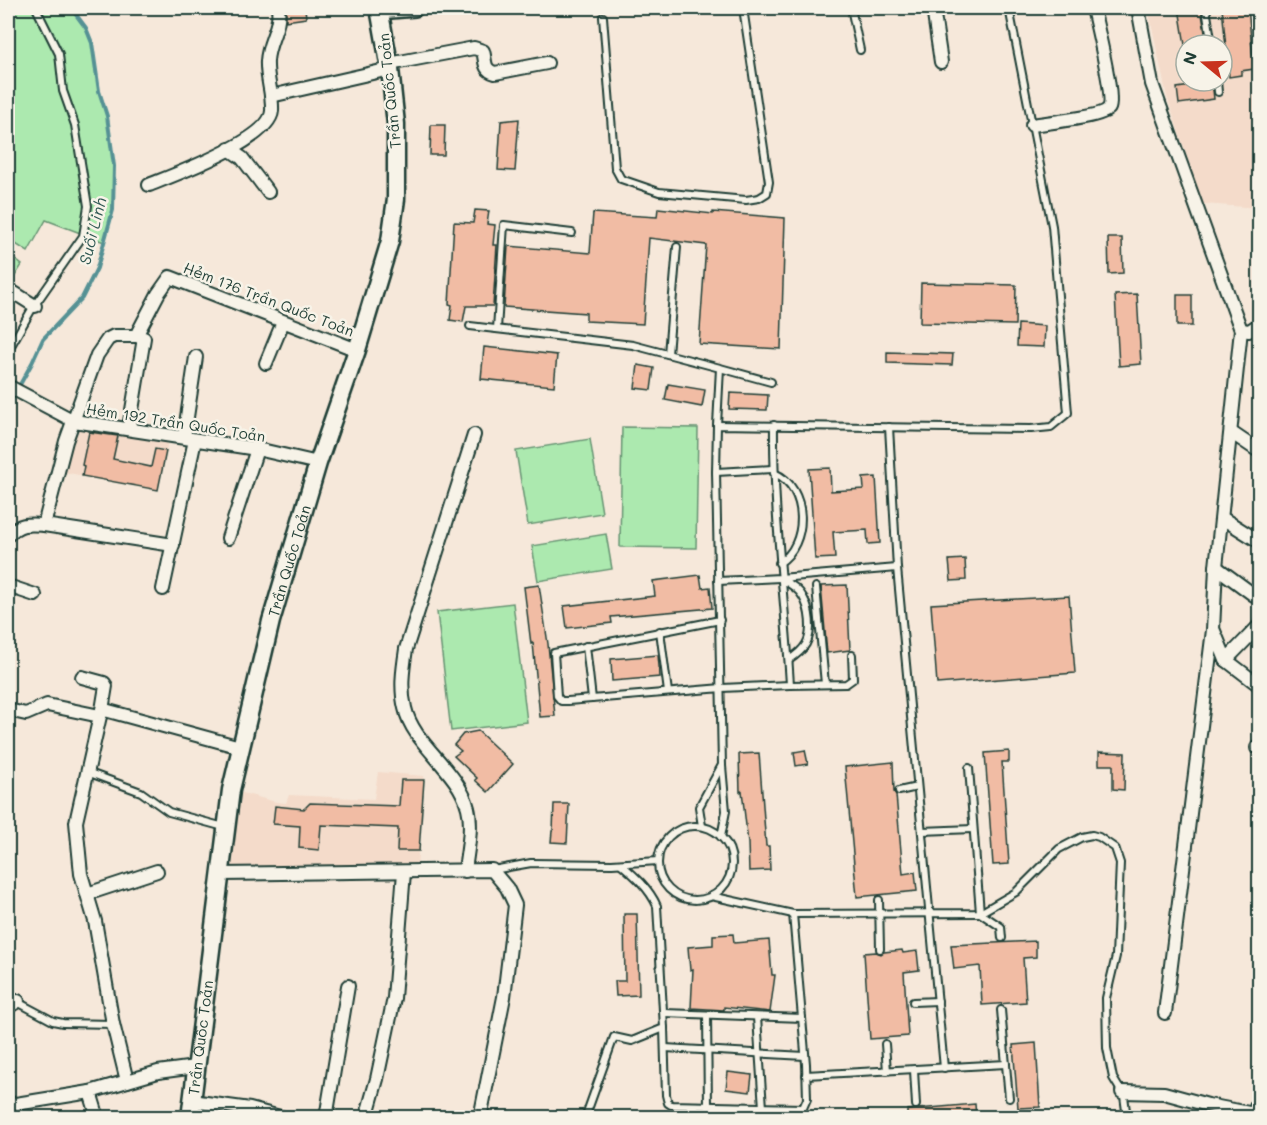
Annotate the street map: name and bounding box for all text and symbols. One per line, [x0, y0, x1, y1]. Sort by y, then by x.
street label: Trần Quốc Toản [373, 32, 405, 150]
north arrow [1174, 33, 1234, 93]
text: N [1177, 49, 1201, 67]
water label: Suối Linh [74, 195, 110, 267]
street label: Hẻm 176 Trần Quốc Toản [181, 257, 357, 341]
street label: Hẻm 192 Trần Quốc Toản [85, 398, 267, 446]
street label: Trần Quốc Toản [263, 502, 315, 619]
street label: Trần Quốc Toản [183, 979, 217, 1096]

